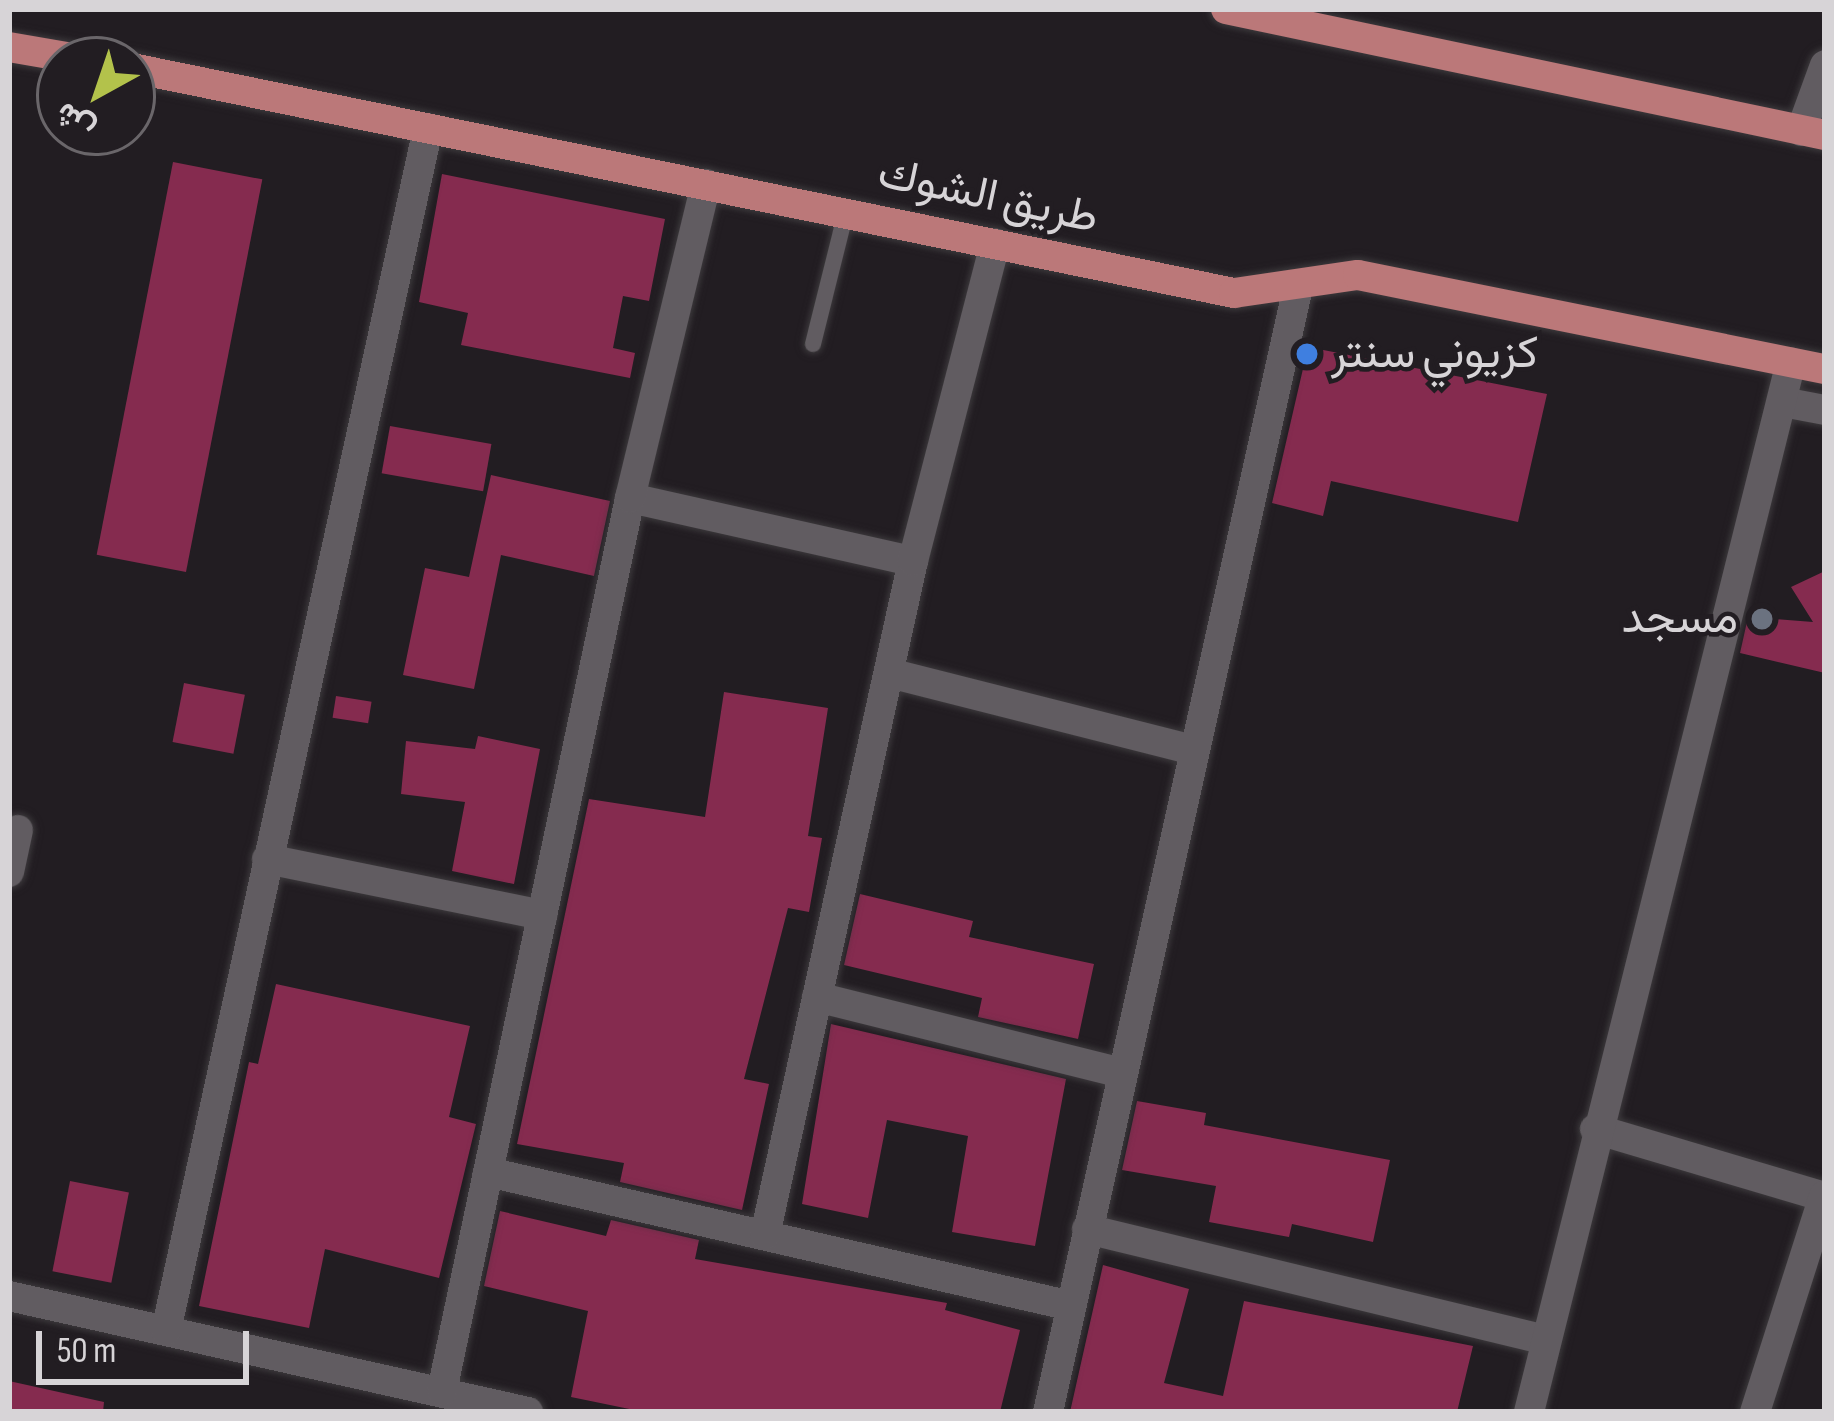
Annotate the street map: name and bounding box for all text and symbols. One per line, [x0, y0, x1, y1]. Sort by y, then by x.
north arrow [36, 36, 156, 156]
text: ش [47, 93, 103, 149]
street label: طريق الشوك [873, 146, 1103, 246]
place label: كزيوني سنتر [1331, 327, 1538, 381]
marker: كزيوني سنتر [1294, 341, 1320, 367]
place label: مسجد [1621, 592, 1738, 646]
marker: مسجد [1749, 606, 1775, 632]
scale bar [42, 1307, 255, 1381]
text: 50 m [57, 1330, 116, 1373]

